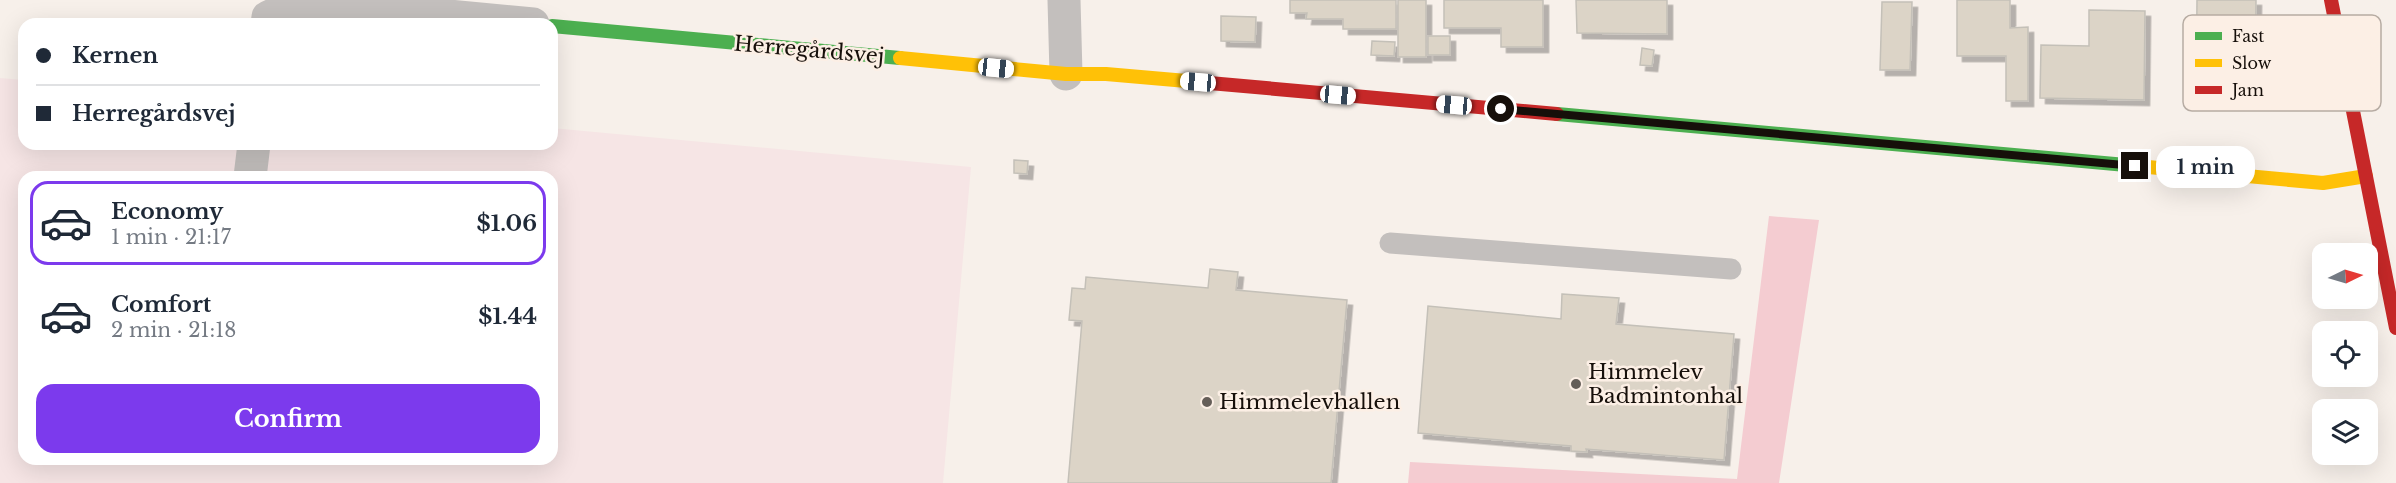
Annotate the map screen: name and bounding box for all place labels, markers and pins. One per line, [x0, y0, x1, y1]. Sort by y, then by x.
place label: Himmelev Badmintonhal [1588, 359, 1743, 409]
marker: Himmelev Badmintonhal [1569, 377, 1583, 391]
place label: Himmelevhallen [1219, 389, 1400, 415]
marker: Himmelevhallen [1200, 395, 1214, 409]

